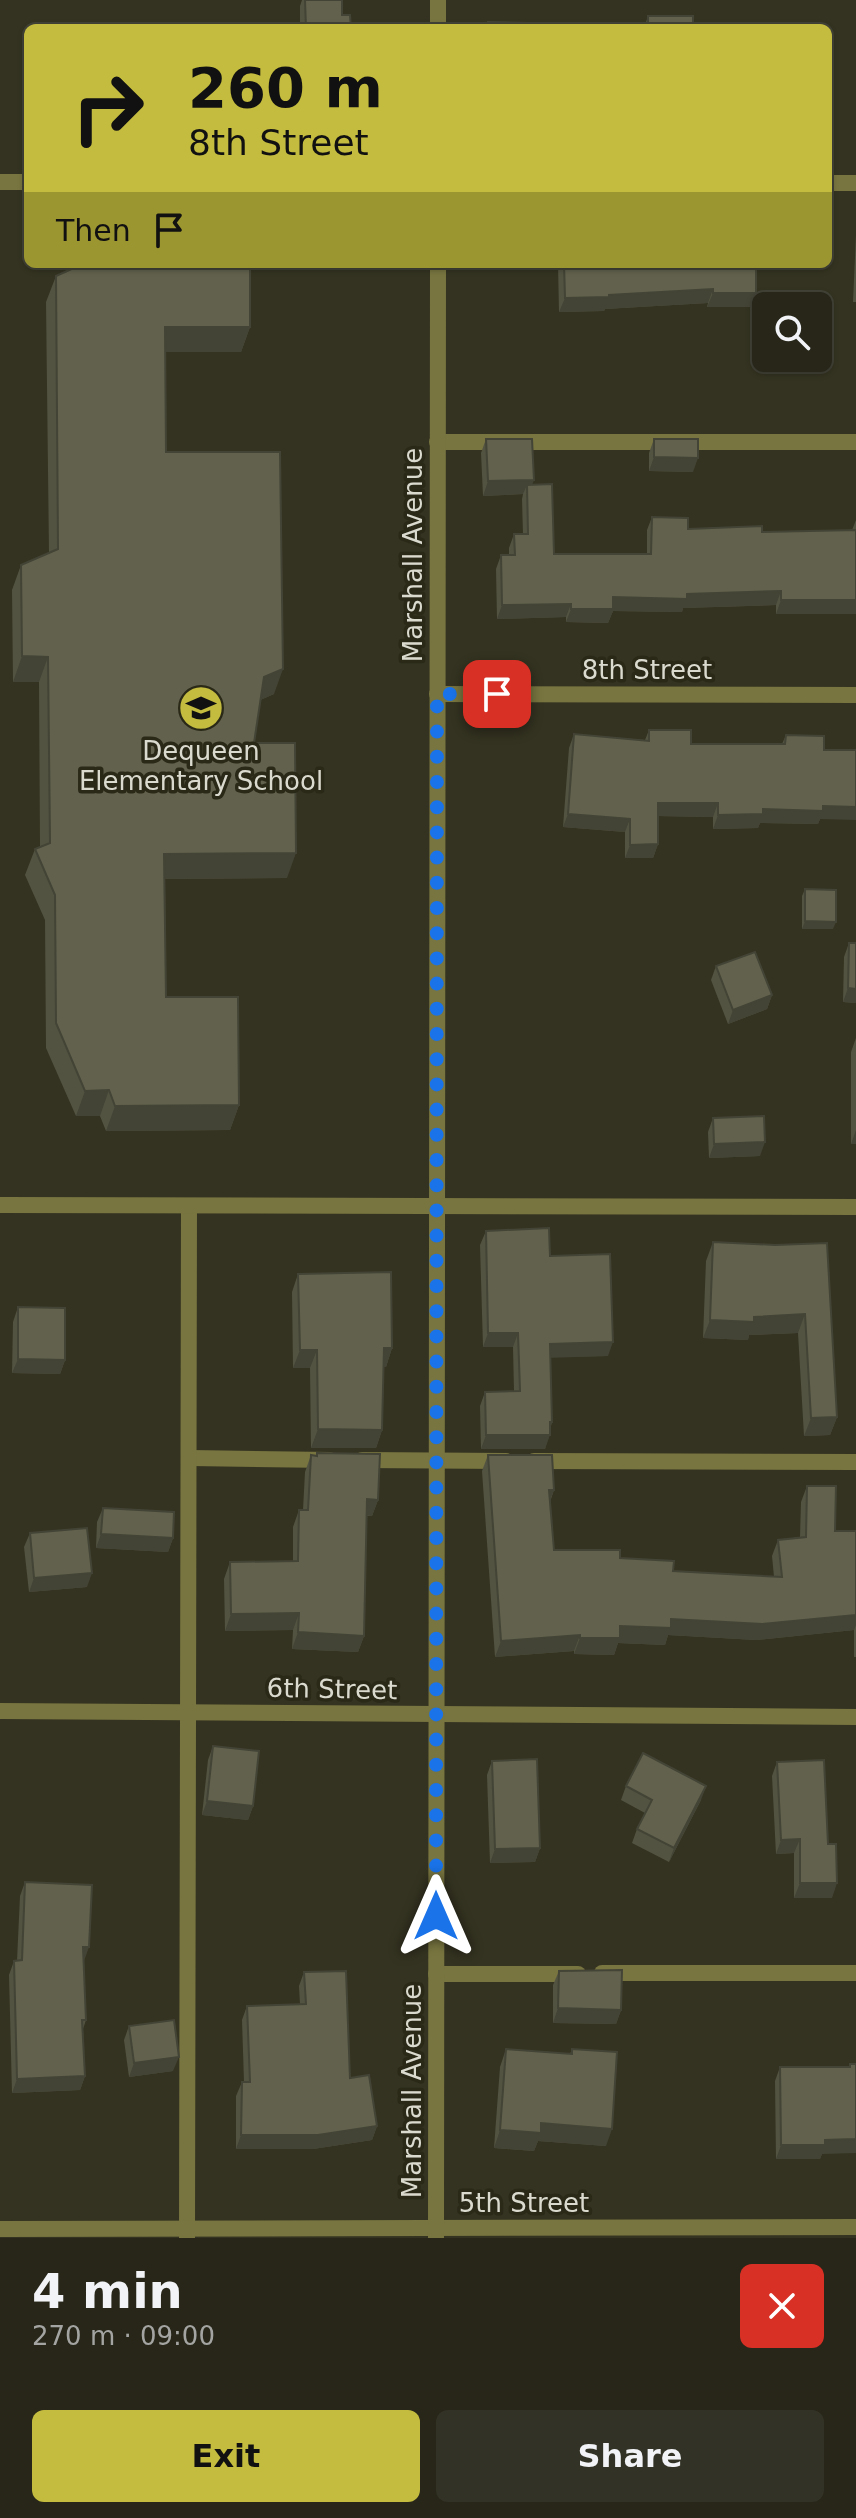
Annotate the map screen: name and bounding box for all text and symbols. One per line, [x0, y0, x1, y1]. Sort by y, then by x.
text: 260 m [188, 55, 383, 120]
icon: right [56, 56, 160, 160]
text: 8th Street [188, 122, 369, 163]
icon: arrive [147, 208, 191, 252]
text: Then [56, 213, 131, 248]
map controls [752, 292, 832, 372]
button: search [752, 292, 832, 372]
street label: Marshall Avenue [398, 448, 428, 662]
street label: 8th Street [582, 655, 712, 685]
pin [463, 660, 531, 728]
icon: arrive [475, 672, 519, 716]
school or university icon: Dequeen Elementary School [177, 684, 225, 732]
place label: Dequeen Elementary School [79, 736, 323, 796]
street label: 6th Street [267, 1673, 397, 1705]
position arrow [394, 1874, 478, 1958]
street label: Marshall Avenue [397, 1984, 427, 2198]
street label: 5th Street [459, 2188, 589, 2218]
text: 4 min [32, 2263, 183, 2319]
button: close [740, 2264, 824, 2348]
text: 270 m · 09:00 [32, 2321, 215, 2351]
button: Exit [32, 2410, 420, 2502]
button: Share [436, 2410, 824, 2502]

